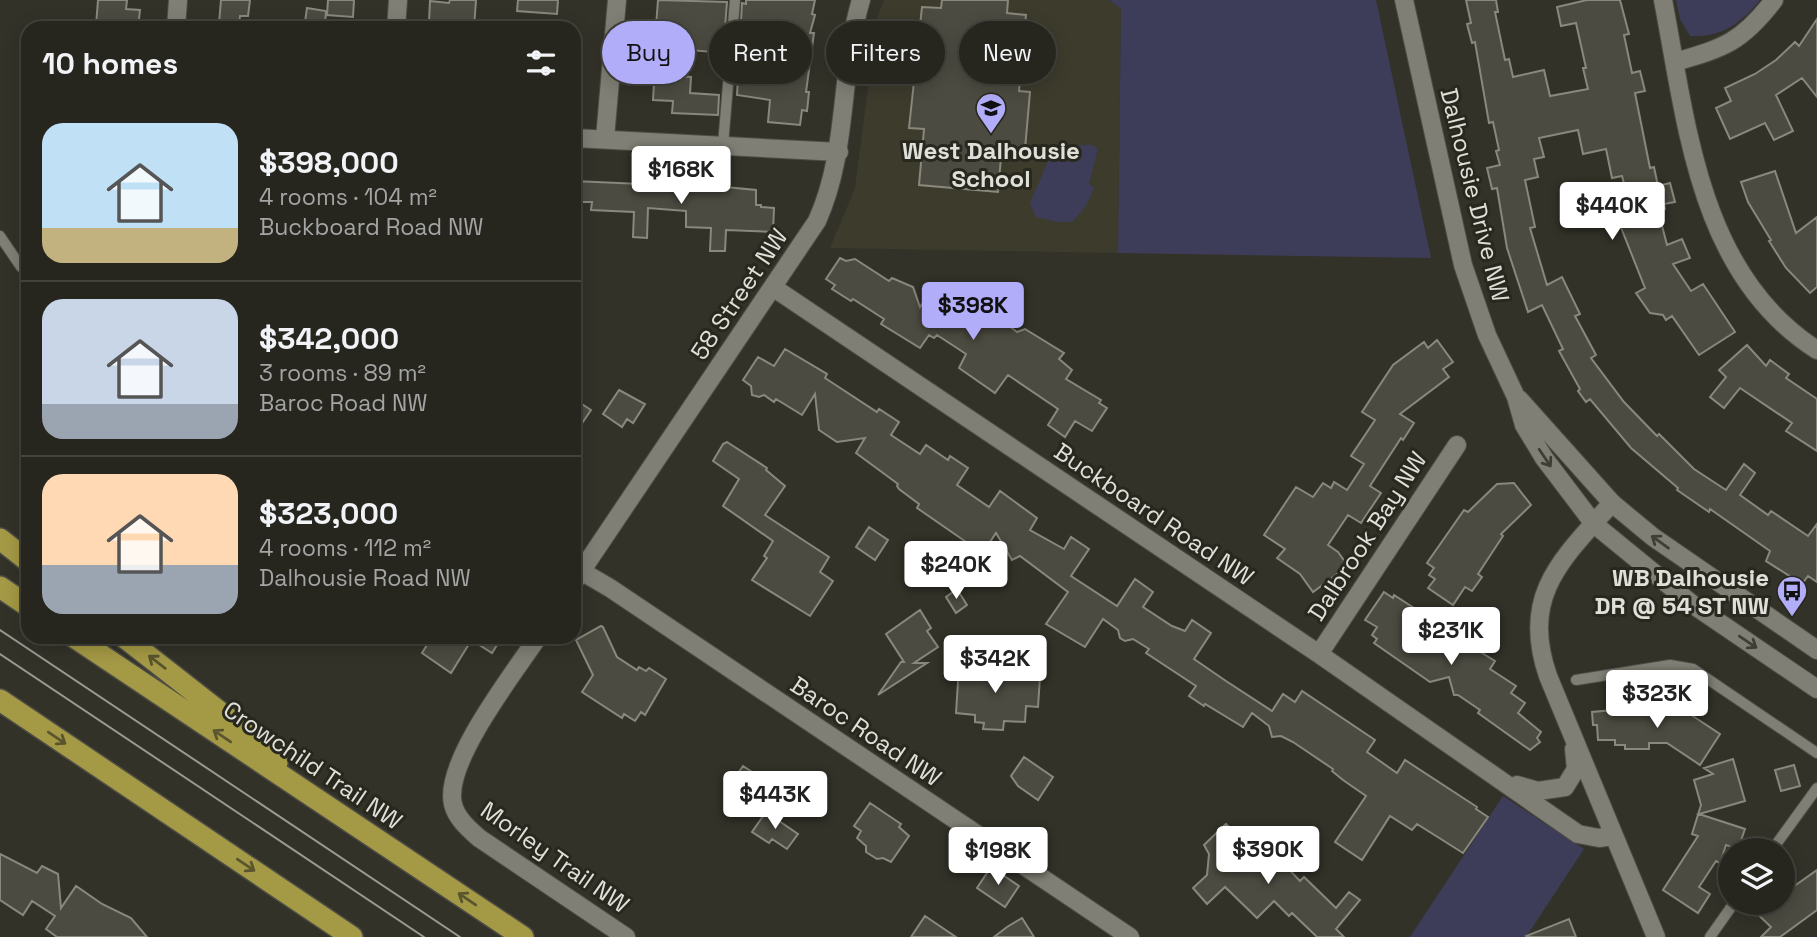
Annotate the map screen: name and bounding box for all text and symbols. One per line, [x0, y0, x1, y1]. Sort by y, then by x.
chip: Buy [602, 21, 695, 84]
chip: Rent [709, 21, 812, 84]
chip: Filters [826, 21, 945, 84]
chip: New [959, 21, 1056, 84]
text: 10 homes [42, 44, 178, 83]
icon: filters [522, 44, 560, 82]
street label: Dalhousie Drive NW [1433, 85, 1517, 305]
school or university icon: West Dalhousie School [974, 91, 1008, 135]
place label: West Dalhousie School [902, 135, 1080, 194]
text: $398,000 [259, 143, 399, 182]
pin: $168K [632, 146, 730, 206]
icon: home [98, 151, 182, 235]
text: $168K [648, 154, 714, 184]
text: 4 rooms · 104 m² [259, 182, 437, 212]
pin: $440K [1563, 182, 1661, 242]
text: $440K [1576, 190, 1648, 220]
text: Buckboard Road NW [259, 212, 483, 242]
street label: 58 Street NW [684, 222, 794, 366]
pin: $398K [924, 282, 1022, 342]
text: $398K [938, 290, 1008, 320]
text: $342,000 [259, 319, 399, 358]
icon: home [98, 327, 182, 411]
text: 3 rooms · 89 m² [259, 358, 426, 388]
text: Baroc Road NW [259, 388, 427, 418]
street label: Buckboard Road NW [1048, 436, 1260, 592]
street label: Dalbrook Bay NW [1301, 446, 1433, 626]
one-way arrow [1538, 448, 1552, 467]
text: $323,000 [259, 494, 398, 533]
icon: home [98, 502, 182, 586]
text: 4 rooms · 112 m² [259, 533, 431, 563]
one-way arrow [1651, 534, 1670, 549]
pin: $240K [907, 542, 1005, 601]
text: $240K [920, 549, 992, 579]
place label: WB Dalhousie DR @ 54 ST NW [1594, 562, 1769, 621]
text: Dalhousie Road NW [259, 563, 471, 593]
bus stop icon: WB Dalhousie DR @ 54 ST NW [1775, 574, 1809, 618]
pin: $231K [1402, 608, 1500, 667]
text: $231K [1418, 615, 1484, 645]
one-way arrow [1738, 635, 1757, 649]
pin: $342K [946, 636, 1044, 695]
text: $342K [960, 643, 1030, 673]
one-way arrow [148, 655, 166, 670]
street label: Baroc Road NW [785, 669, 947, 793]
pin: $323K [1608, 670, 1706, 730]
text: $323K [1622, 678, 1692, 708]
street label: Crowchild Trail NW [218, 694, 408, 836]
one-way arrow [213, 729, 233, 743]
one-way arrow [46, 732, 66, 746]
pin: $443K [726, 772, 824, 831]
text: $443K [739, 779, 811, 809]
street label: Morley Trail NW [475, 794, 635, 920]
pin: $390K [1219, 826, 1317, 886]
pin: $198K [949, 828, 1047, 887]
text: $390K [1232, 834, 1304, 864]
text: $198K [965, 835, 1031, 865]
map controls [1718, 838, 1795, 915]
button: layers [1718, 838, 1795, 915]
one-way arrow [235, 858, 255, 872]
one-way arrow [457, 892, 477, 906]

